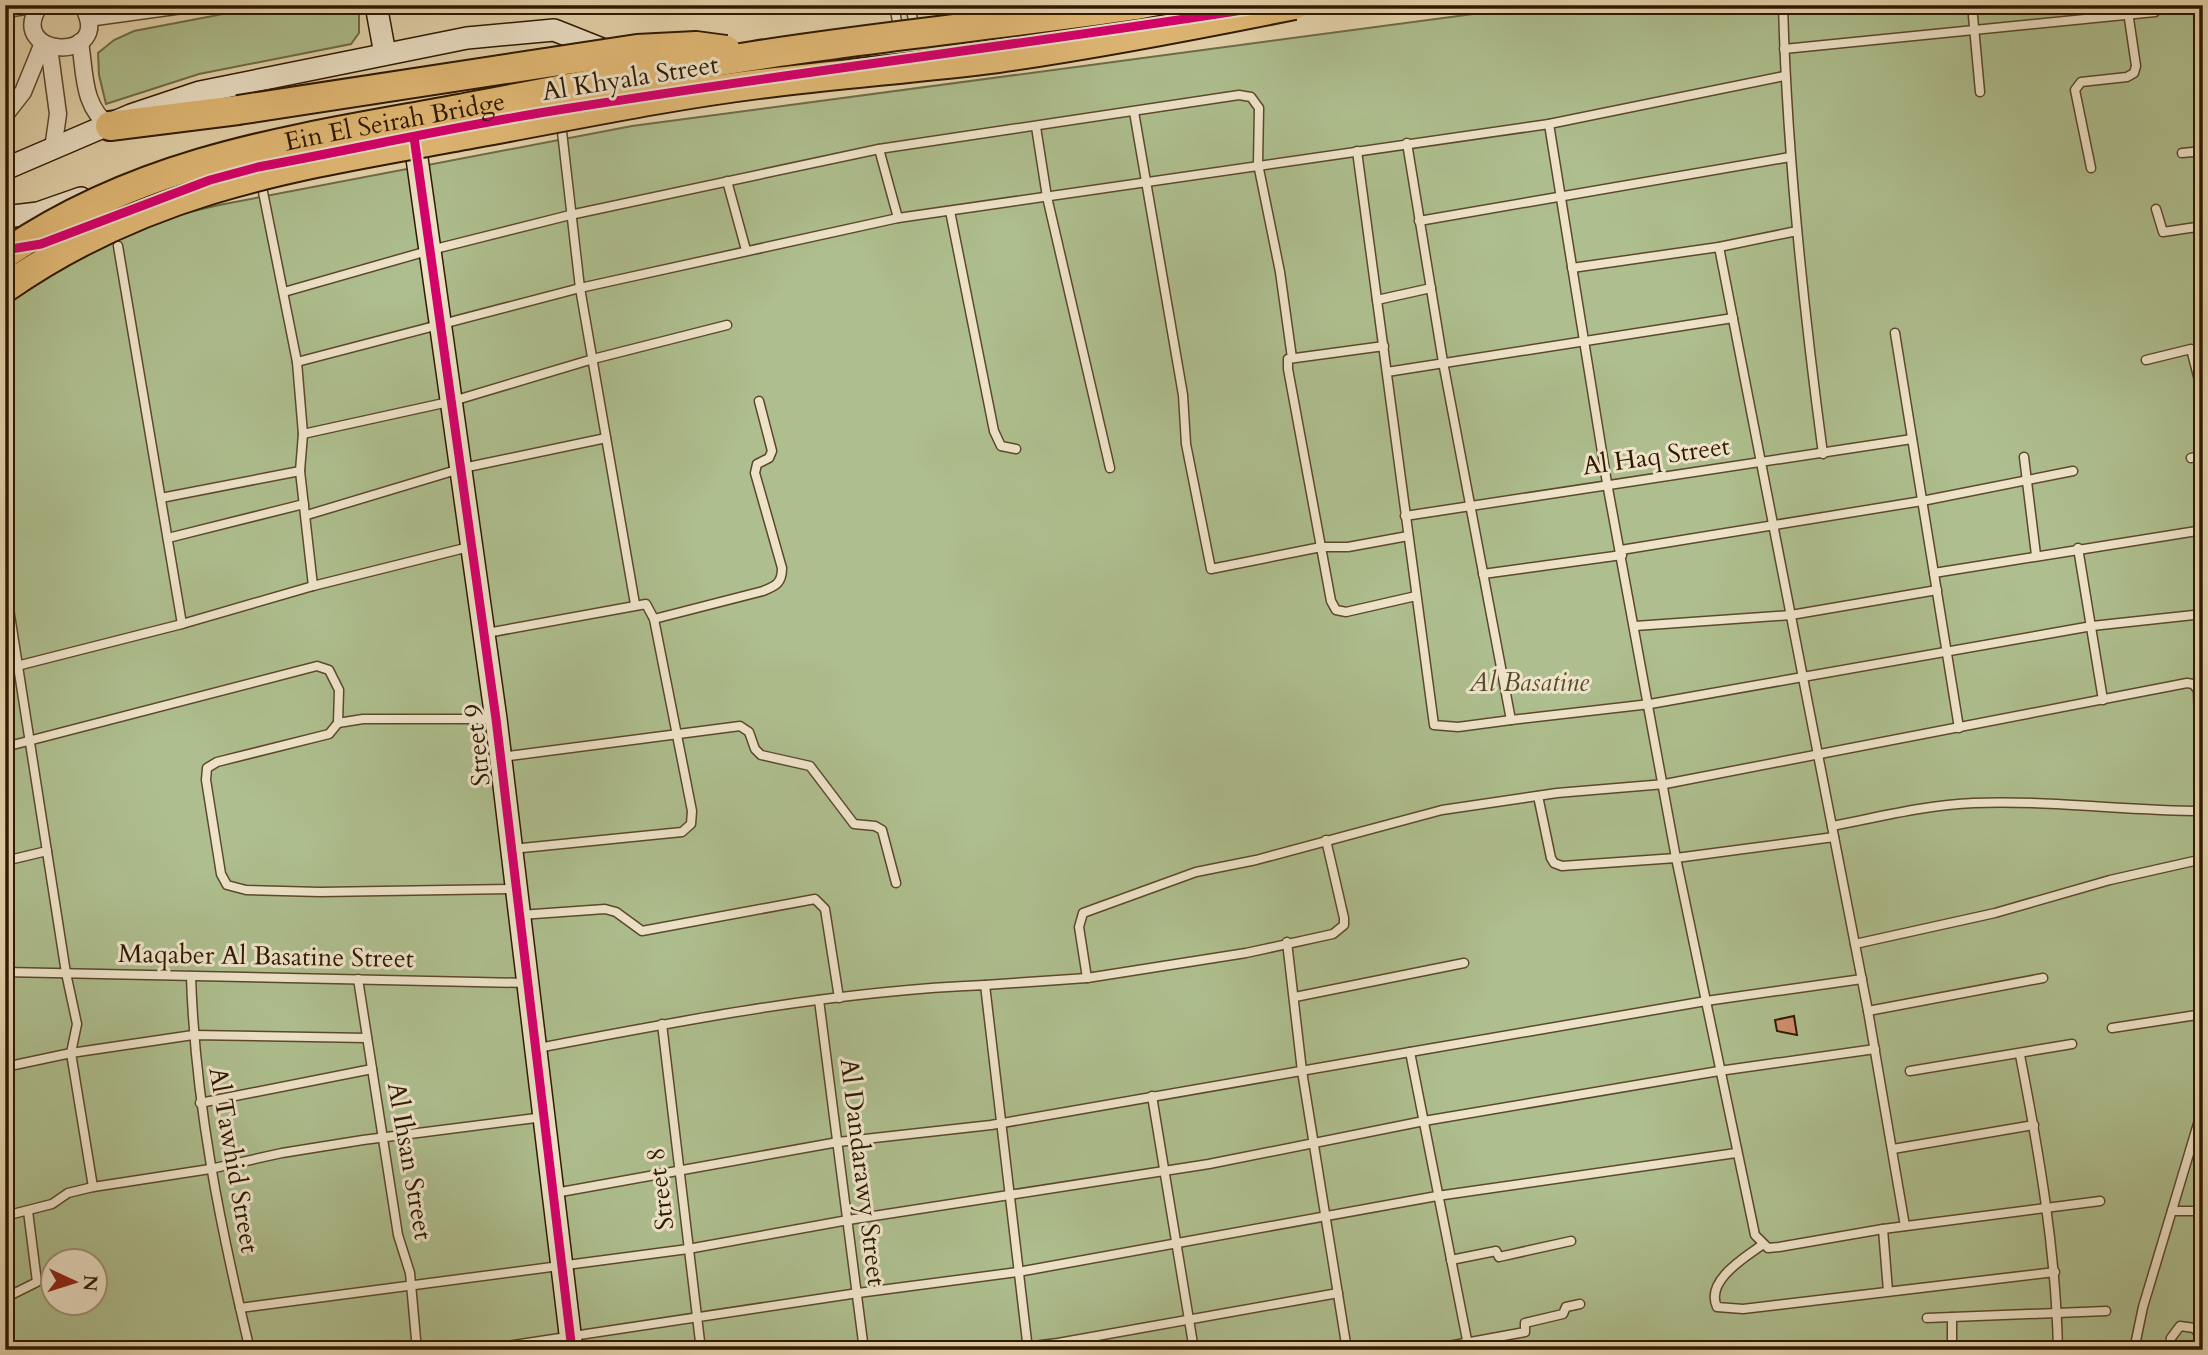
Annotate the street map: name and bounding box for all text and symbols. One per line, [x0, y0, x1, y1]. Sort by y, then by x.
street label: Al Khyala Street [539, 47, 721, 109]
street label: Ein El Seirah Bridge [281, 83, 508, 159]
street label: Al Haq Street [1580, 428, 1732, 484]
park label: Al Basatine [1468, 665, 1590, 700]
street label: Street 9 [455, 702, 499, 788]
street label: Maqaber Al Basatine Street [118, 936, 414, 976]
street label: Al Dandarawy Street [832, 1056, 894, 1288]
street label: Al Tawhid Street [200, 1064, 268, 1256]
street label: Al Ihsan Street [379, 1079, 441, 1243]
street label: Street 8 [638, 1146, 682, 1232]
north arrow [38, 1246, 108, 1316]
text: N [76, 1274, 104, 1293]

